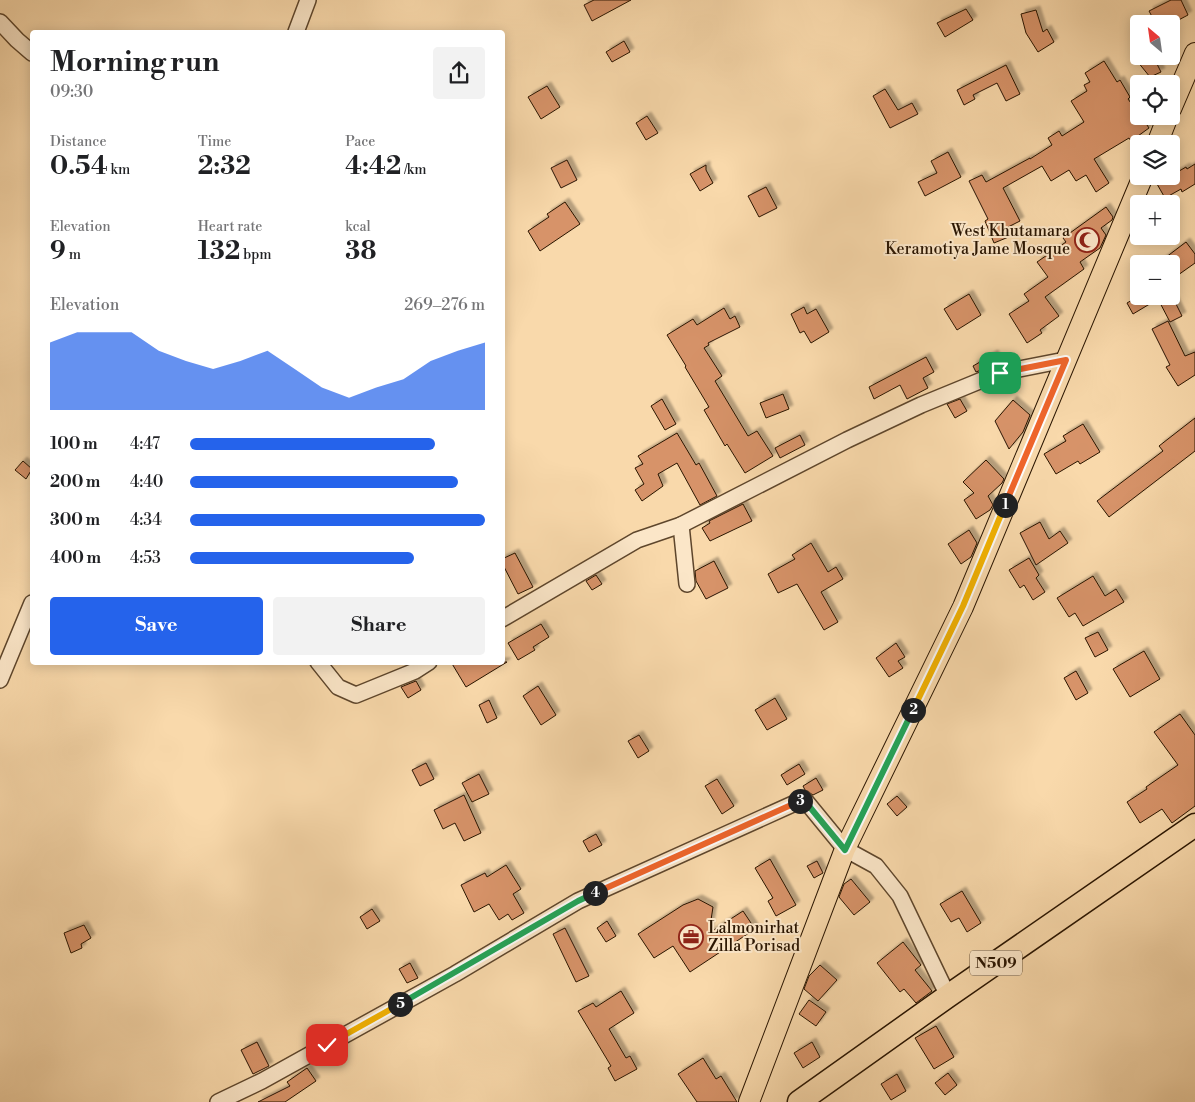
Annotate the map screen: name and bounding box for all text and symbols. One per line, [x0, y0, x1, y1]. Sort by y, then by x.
north arrow [1130, 15, 1180, 65]
map controls [1130, 15, 1180, 305]
text: Morning run [50, 45, 219, 80]
button: share [433, 47, 485, 99]
button: locate [1130, 75, 1180, 125]
text: 09:30 [50, 82, 93, 102]
text: Distance [50, 133, 107, 151]
text: Time [198, 133, 231, 151]
text: Pace [345, 133, 375, 151]
button: layers [1130, 135, 1180, 185]
text: 0.54 [50, 151, 108, 182]
text: 2:32 [198, 151, 251, 182]
text: 4:42 [345, 151, 401, 182]
text: km [108, 161, 130, 179]
text: /km [401, 161, 426, 179]
button: + [1130, 195, 1180, 245]
text: Elevation [50, 218, 111, 236]
text: Heart rate [198, 218, 262, 236]
text: kcal [345, 218, 371, 236]
place label: West Khutamara Keramotiya Jame Mosque [885, 221, 1071, 259]
mosque icon: West Khutamara Keramotiya Jame Mosque [1074, 227, 1100, 253]
text: 9 [50, 236, 66, 267]
text: 132 [198, 236, 240, 267]
text: 38 [345, 236, 376, 267]
text: m [66, 246, 81, 264]
text: bpm [240, 246, 272, 264]
button: − [1130, 255, 1180, 305]
text: Elevation [50, 295, 119, 315]
text: 269–276 m [404, 295, 485, 315]
pin [979, 352, 1021, 394]
icon: arrive [986, 359, 1014, 387]
text: 100 m [50, 434, 98, 454]
text: 4:47 [130, 434, 160, 454]
text: 200 m [50, 472, 100, 492]
text: 4:40 [130, 472, 163, 492]
pin: 1 [992, 492, 1018, 518]
text: 1 [1002, 496, 1009, 514]
text: 300 m [50, 510, 100, 530]
text: 4:34 [130, 510, 162, 530]
text: 400 m [50, 548, 101, 568]
text: 4:53 [130, 548, 161, 568]
button: Save [50, 597, 263, 655]
button: Share [273, 597, 485, 655]
pin: 2 [900, 698, 926, 722]
text: 2 [909, 701, 918, 719]
pin: 3 [788, 788, 812, 814]
text: 3 [796, 792, 805, 810]
pin: 4 [582, 880, 608, 906]
text: 4 [591, 884, 600, 902]
place label: Lalmonirhat Zilla Porisad [708, 918, 800, 956]
office icon: Lalmonirhat Zilla Porisad [678, 924, 704, 950]
road number: N509 [970, 950, 1022, 976]
pin: 5 [388, 992, 412, 1016]
text: 5 [396, 995, 405, 1013]
pin [306, 1024, 348, 1066]
icon: check [313, 1031, 341, 1059]

